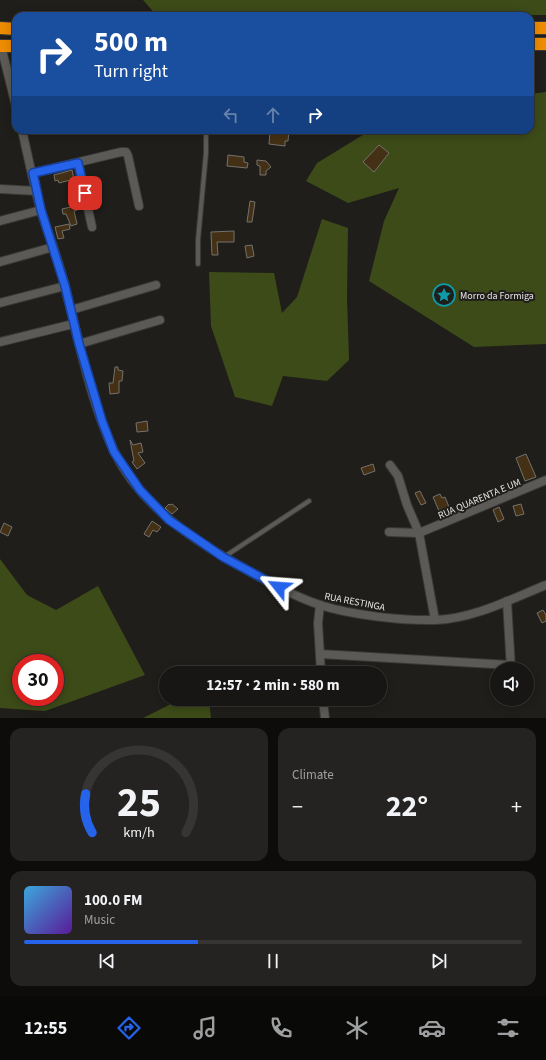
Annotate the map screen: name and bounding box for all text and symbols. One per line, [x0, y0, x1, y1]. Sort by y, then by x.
text: 500 m [94, 22, 168, 62]
icon: right [28, 28, 80, 80]
text: Turn right [94, 59, 168, 84]
icon: left [220, 104, 242, 126]
icon: ahead [262, 104, 284, 126]
icon: right [304, 104, 326, 126]
pin [68, 176, 102, 210]
icon: arrive [74, 182, 96, 204]
place icon: Morro da Formiga [431, 282, 457, 308]
place label: Morro da Formiga [460, 289, 534, 303]
street label: RUA QUARENTA E UM [436, 475, 523, 523]
position arrow [258, 566, 300, 608]
street label: RUA RESTINGA [323, 589, 387, 615]
speed limit sign: 30 [12, 654, 64, 706]
map controls [490, 662, 534, 706]
button: sound [490, 662, 534, 706]
text: 12:57 · 2 min · 580 m [206, 675, 340, 696]
text: Climate [292, 766, 334, 784]
text: 25 [117, 772, 161, 832]
text: 22° [386, 785, 428, 828]
text: − [292, 791, 303, 823]
text: + [511, 791, 522, 823]
text: km/h [123, 821, 155, 842]
text: 100.0 FM [84, 890, 142, 911]
text: Music [84, 911, 115, 929]
icon: previous [96, 950, 118, 972]
icon: pause [262, 950, 284, 972]
icon: next [428, 950, 450, 972]
icon: directions [115, 1014, 143, 1042]
icon: music [191, 1014, 219, 1042]
icon: phone [267, 1014, 295, 1042]
icon: climate [343, 1014, 371, 1042]
icon: car [418, 1014, 446, 1042]
icon: filters [494, 1014, 522, 1042]
text: 12:55 [24, 1016, 67, 1041]

